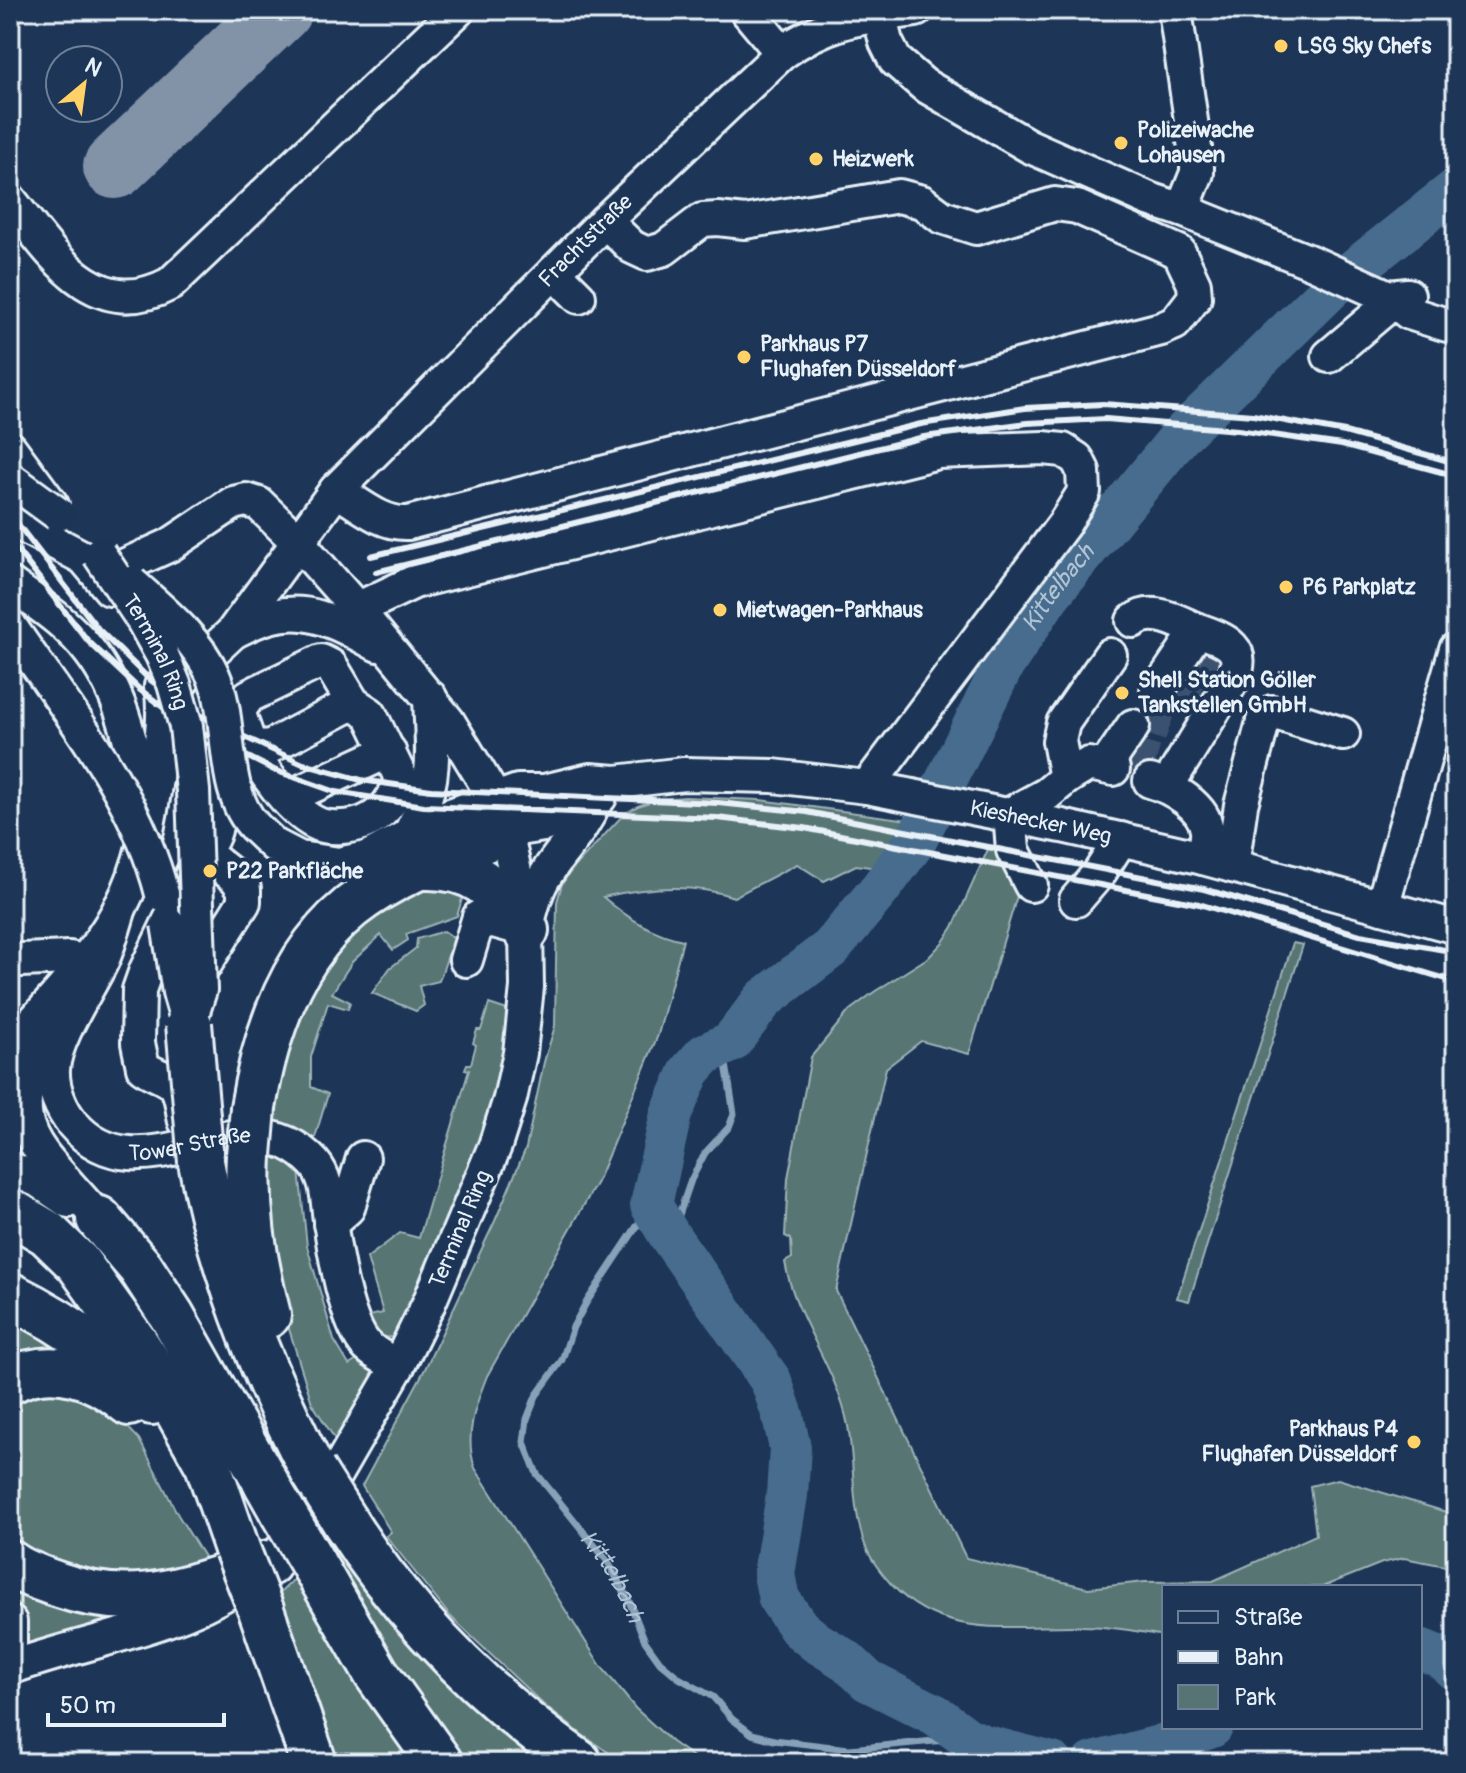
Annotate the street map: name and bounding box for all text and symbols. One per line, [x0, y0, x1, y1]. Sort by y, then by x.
place label: LSG Sky Chefs [1297, 32, 1431, 60]
marker: LSG Sky Chefs [1272, 37, 1290, 55]
north arrow [44, 44, 124, 124]
text: N [80, 52, 107, 83]
place label: Polizeiwache Lohausen [1137, 116, 1255, 169]
marker: Polizeiwache Lohausen [1112, 134, 1130, 152]
place label: Heizwerk [832, 145, 915, 173]
marker: Heizwerk [807, 150, 825, 168]
street label: Frachtstraße [533, 188, 639, 293]
place label: Parkhaus P7 Flughafen Düsseldorf [760, 330, 958, 383]
marker: Parkhaus P7 Flughafen Düsseldorf [735, 348, 753, 366]
water label: Kittelbach [1015, 537, 1101, 637]
place label: P6 Parkplatz [1302, 573, 1416, 601]
marker: P6 Parkplatz [1277, 578, 1295, 596]
street label: Terminal Ring [116, 589, 195, 713]
place label: Mietwagen-Parkhaus [736, 596, 923, 624]
marker: Mietwagen-Parkhaus [711, 601, 729, 619]
place label: Shell Station Göller Tankstellen GmbH [1137, 666, 1317, 719]
marker: Shell Station Göller Tankstellen GmbH [1113, 684, 1131, 702]
street label: Kieshecker Weg [968, 794, 1114, 851]
place label: P22 Parkfläche [226, 857, 364, 885]
marker: P22 Parkfläche [201, 862, 219, 880]
street label: Tower Straße [128, 1121, 251, 1167]
street label: Terminal Ring [423, 1166, 497, 1292]
place label: Parkhaus P4 Flughafen Düsseldorf [1201, 1415, 1399, 1468]
marker: Parkhaus P4 Flughafen Düsseldorf [1405, 1433, 1423, 1451]
water label: Kittelbach [574, 1524, 651, 1628]
legend [1162, 1585, 1422, 1729]
text: Straße [1234, 1603, 1302, 1632]
text: Bahn [1234, 1643, 1284, 1672]
scale bar [48, 1677, 224, 1727]
text: Park [1234, 1683, 1276, 1712]
text: 50 m [60, 1691, 116, 1720]

